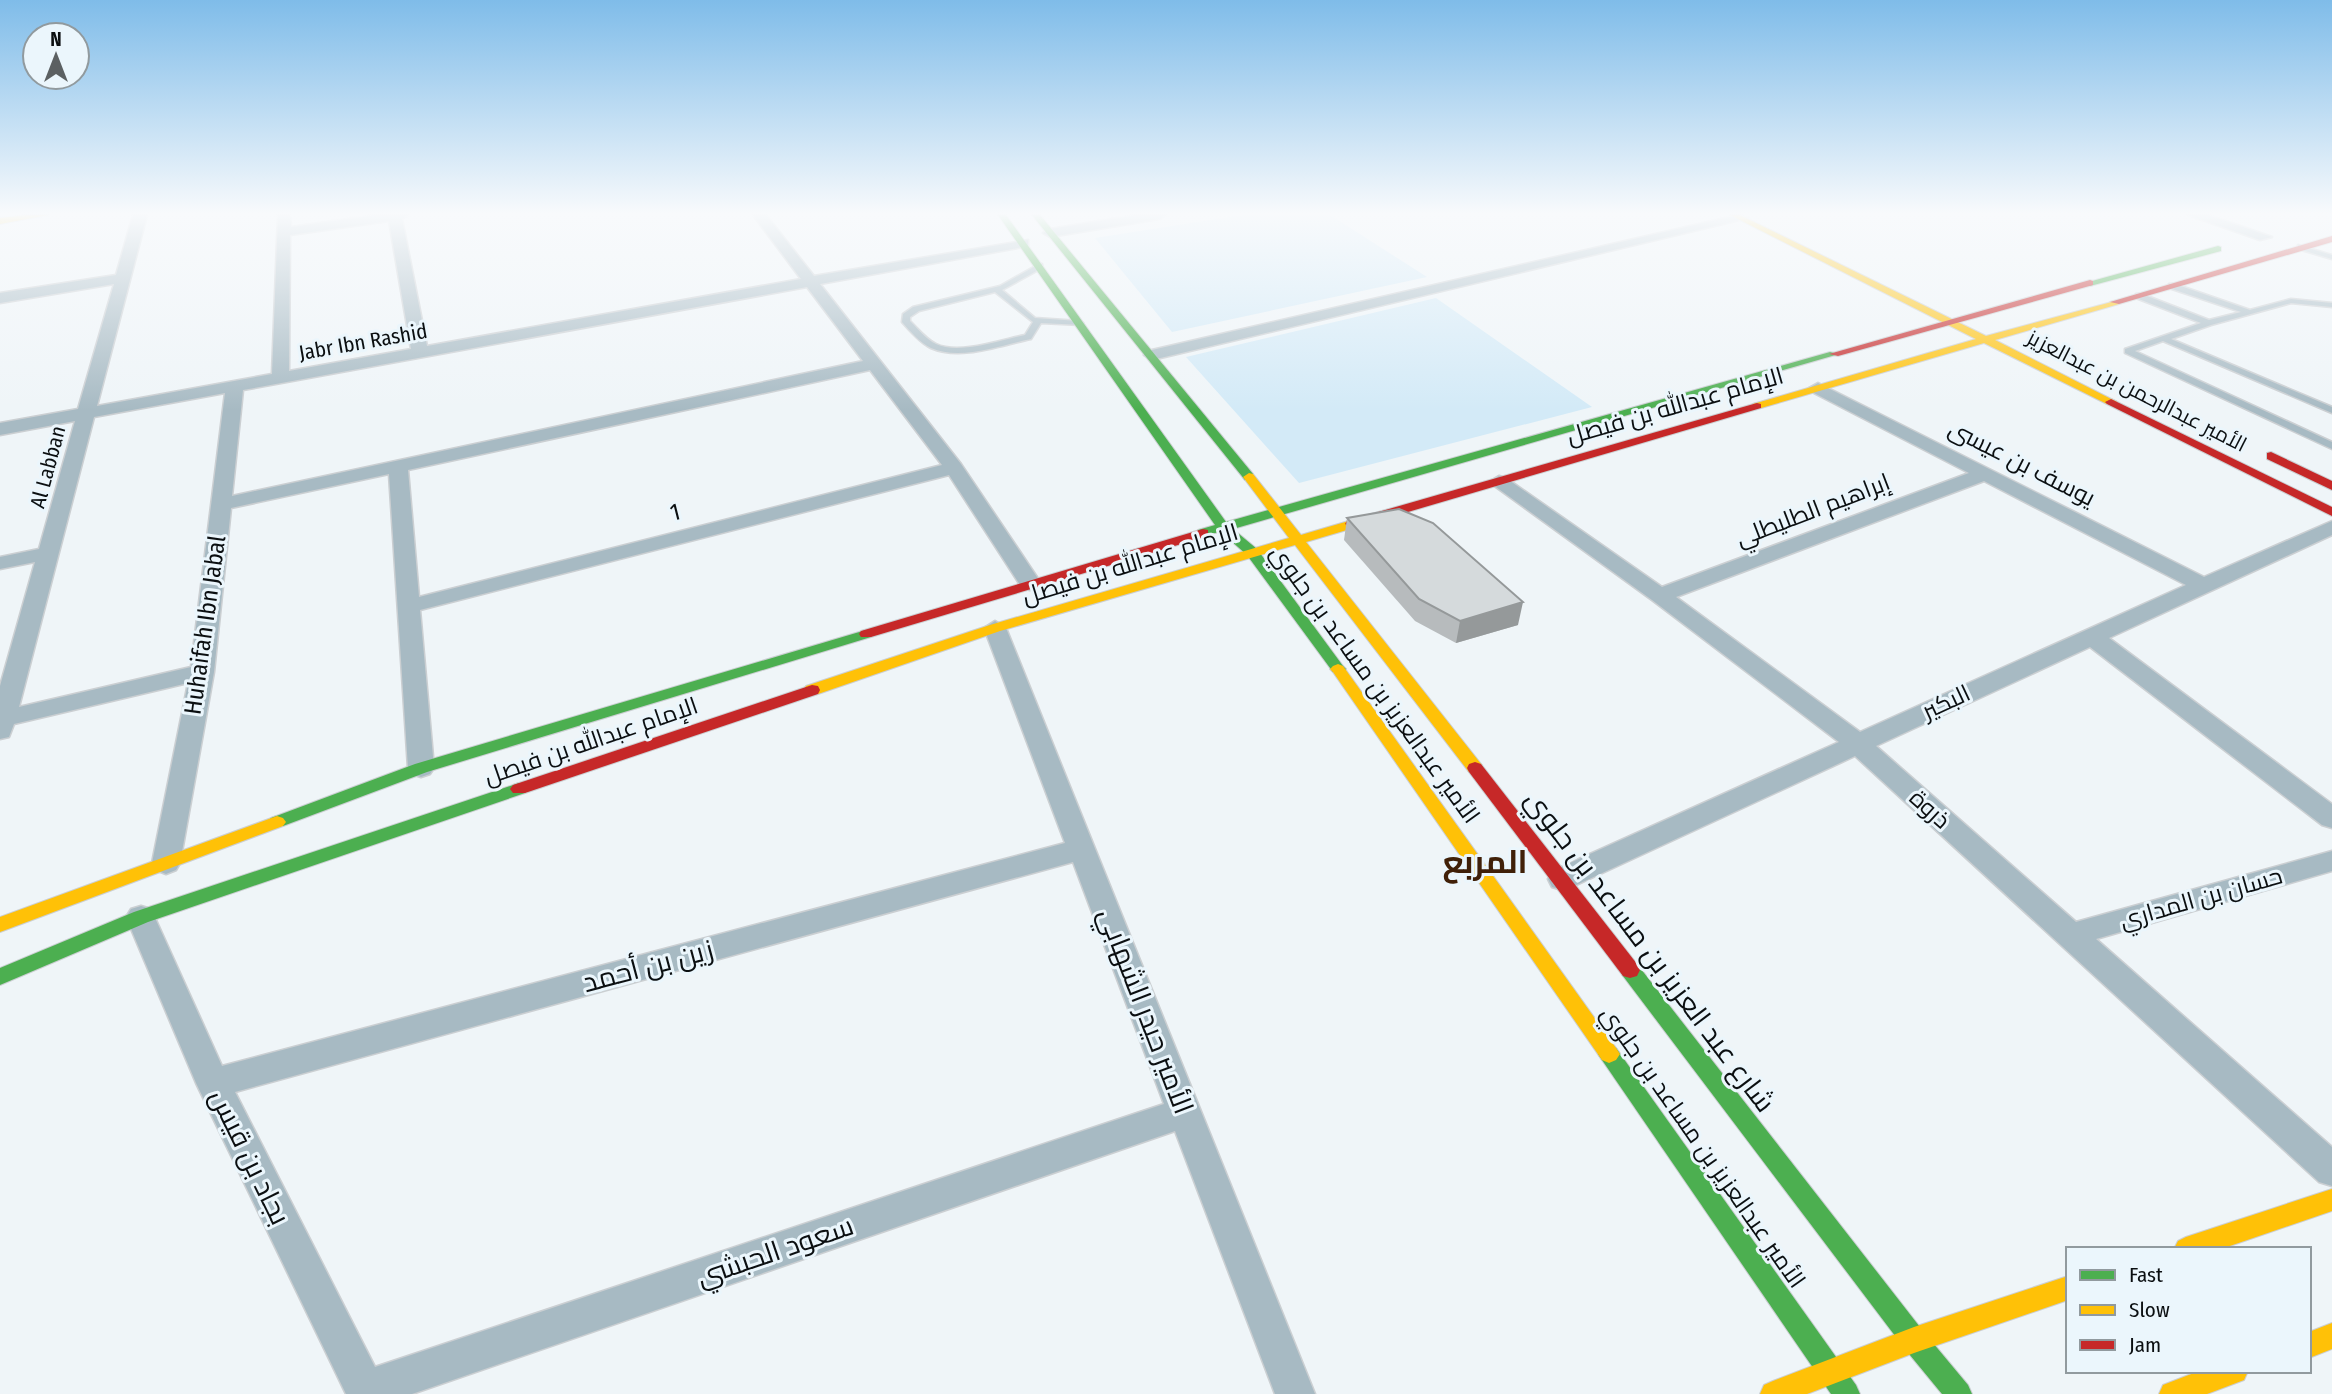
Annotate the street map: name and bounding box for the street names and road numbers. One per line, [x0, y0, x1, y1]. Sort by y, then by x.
street label: Jabr Ibn Rashid [297, 318, 429, 366]
street label: الأمير عبدالرحمن بن عبدالعزيز [2022, 324, 2251, 458]
street label: الإمام عبدالله بن فيصل [1563, 360, 1787, 452]
street label: يوسف بن عيسى [1944, 414, 2100, 512]
street label: Al Labban [25, 423, 71, 511]
street label: إبراهيم الطليطلي [1732, 468, 1896, 557]
street label: 1 [667, 497, 683, 527]
street label: الإمام عبدالله بن فيصل [1018, 516, 1242, 612]
street label: Huhaifah Ibn Jabal [179, 534, 231, 716]
street label: الأمير عبدالعزيز بن مساعد بن جلوي [1261, 539, 1486, 831]
street label: البكير [1916, 679, 1975, 726]
street label: الإمام عبدالله بن فيصل [480, 689, 702, 793]
street label: شارع عبد العزيز بن مساعد بن جلوي [1514, 784, 1782, 1121]
street label: ذروة [1904, 784, 1956, 834]
street label: حسان بن المداري [2116, 861, 2287, 938]
street label: الأمير حيدر الشهابي [1087, 903, 1200, 1120]
street label: زين بن أحمد [579, 932, 717, 999]
street label: الأمير عبدالعزيز بن مساعد بن جلوي [1591, 1001, 1811, 1296]
street label: بجاد بن قيس [203, 1084, 297, 1230]
street label: سعود الحبشي [692, 1209, 859, 1297]

